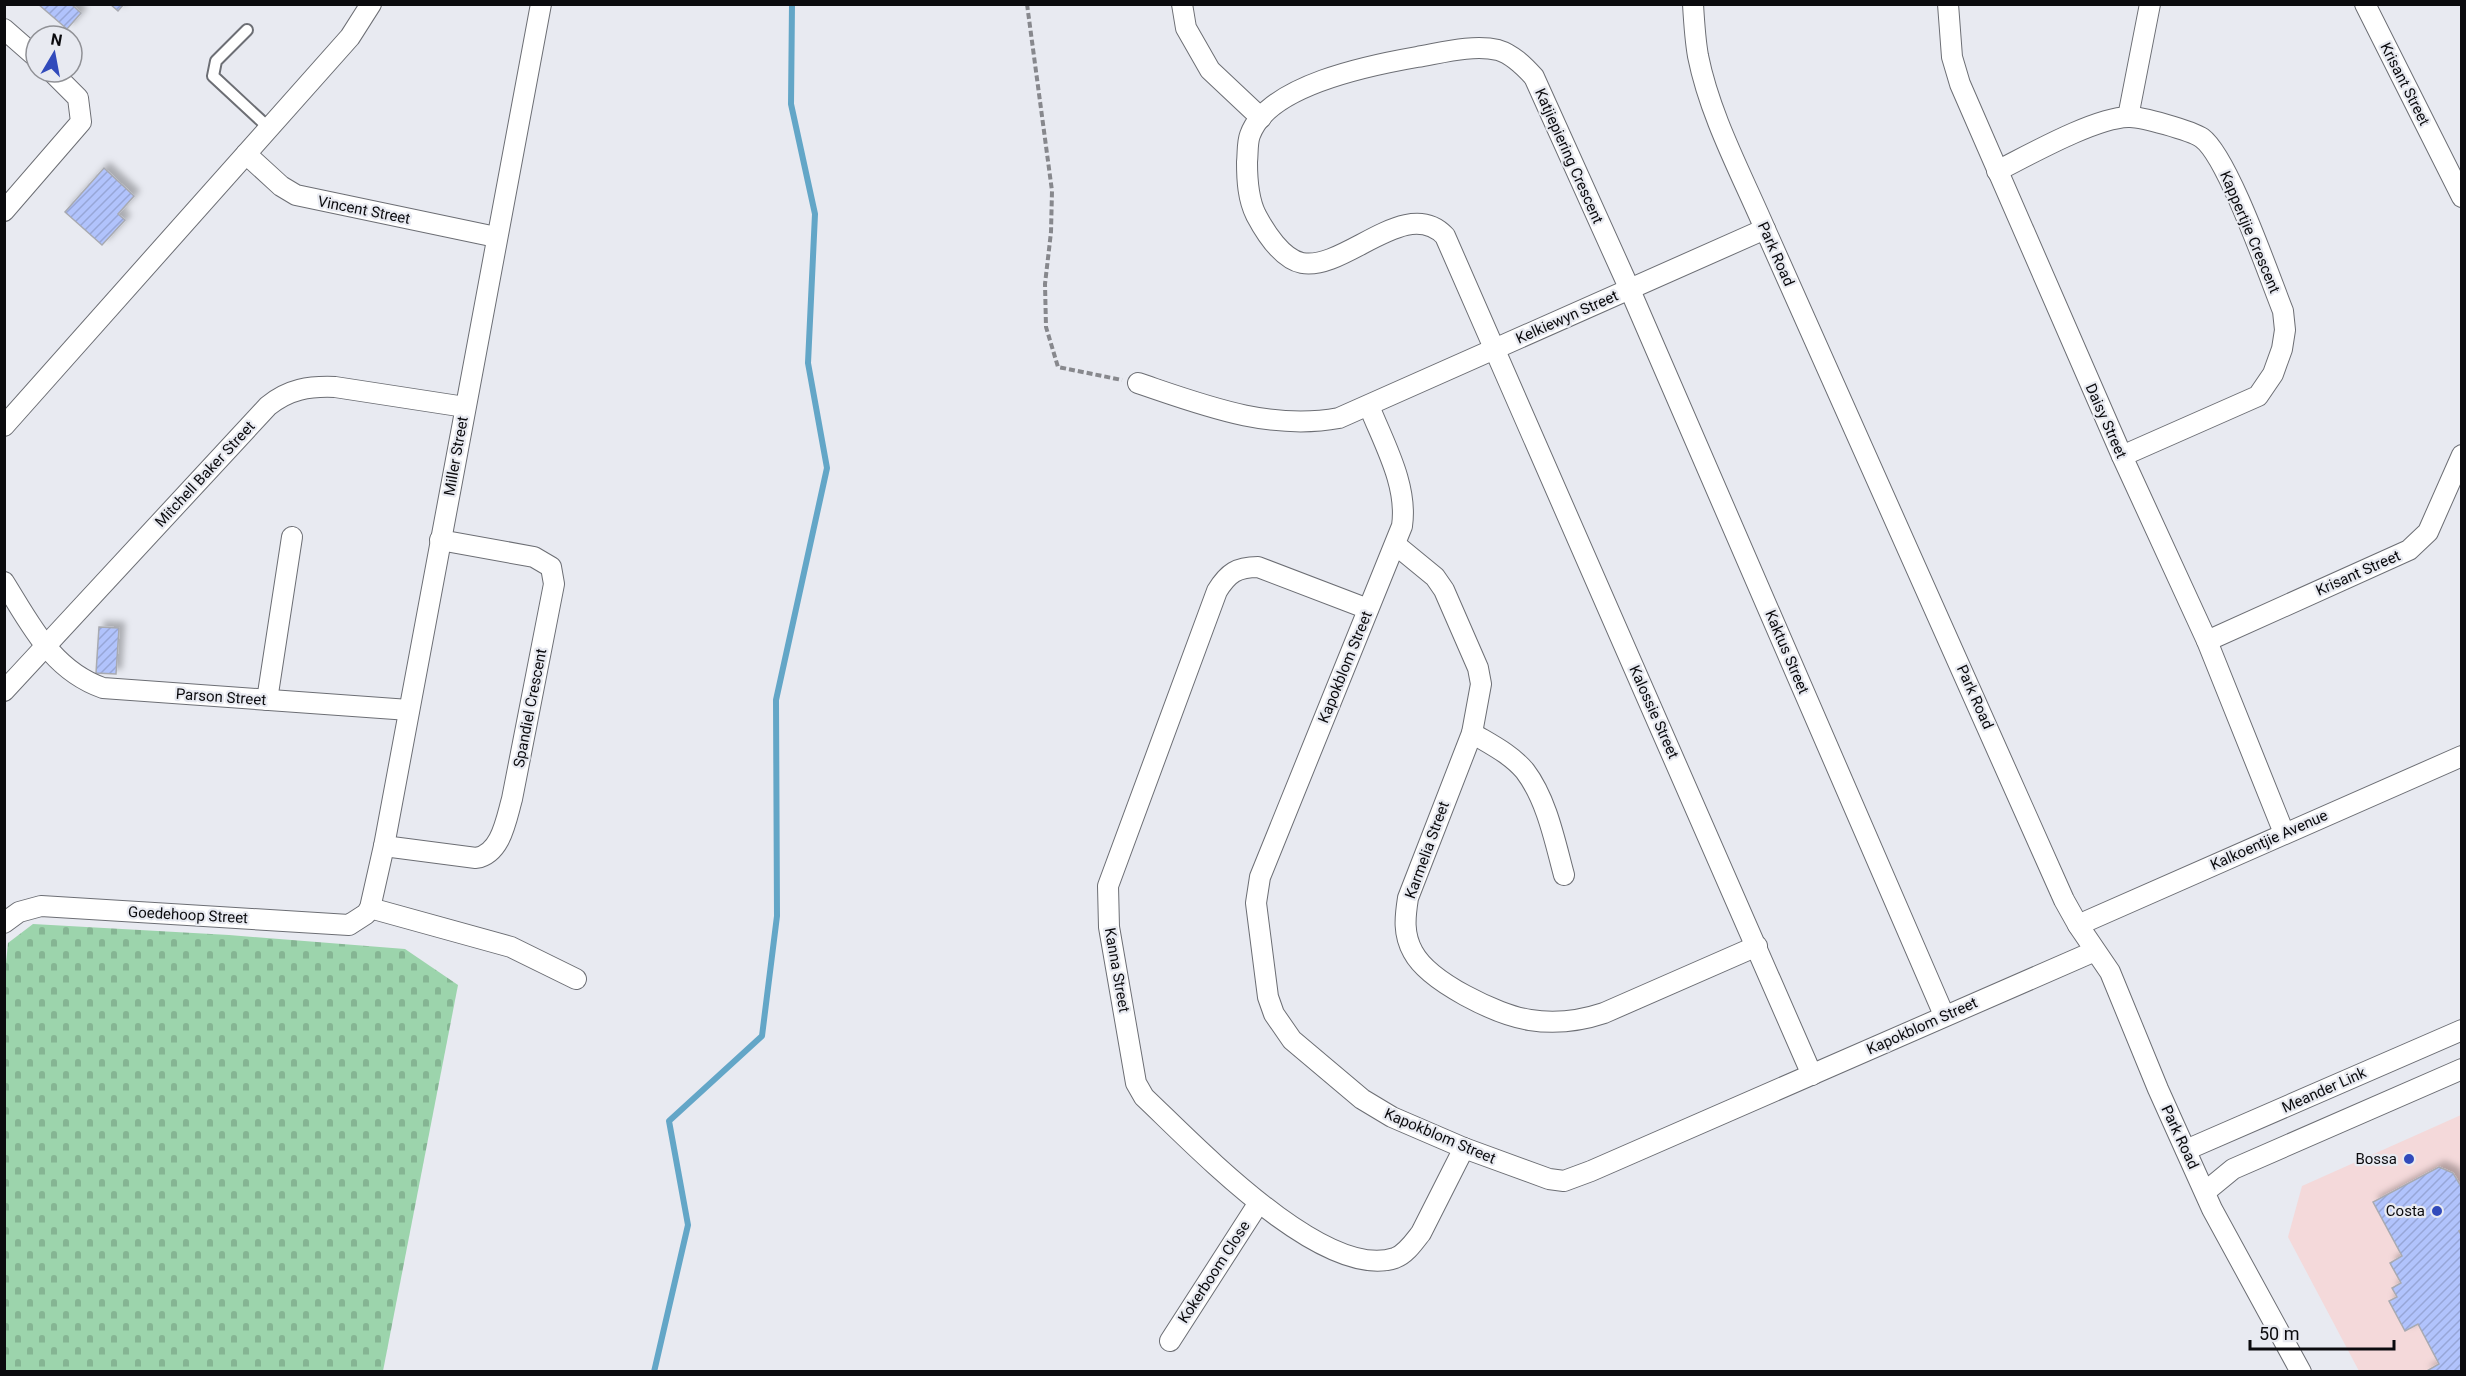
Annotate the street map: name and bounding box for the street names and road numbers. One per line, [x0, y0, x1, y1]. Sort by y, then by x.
street label: Krisant Street [2376, 40, 2434, 128]
street label: Katjiepiering Crescent [1531, 86, 1607, 227]
street label: Kappertjie Crescent [2216, 168, 2284, 296]
street label: Vincent Street [316, 192, 412, 228]
street label: Park Road [1754, 219, 1798, 289]
street label: Kelkiewyn Street [1513, 286, 1621, 348]
street label: Daisy Street [2082, 381, 2130, 461]
street label: Miller Street [440, 415, 472, 497]
street label: Mitchell Baker Street [151, 417, 259, 531]
street label: Krisant Street [2313, 546, 2403, 600]
street label: Kaktus Street [1761, 607, 1813, 697]
street label: Kapokblom Street [1314, 608, 1376, 726]
street label: Spandiel Crescent [510, 647, 550, 769]
street label: Park Road [1953, 662, 1997, 732]
street label: Kalossie Street [1625, 663, 1683, 761]
street label: Parson Street [175, 685, 267, 709]
street label: Karmelia Street [1401, 799, 1453, 901]
street label: Kalkoentjie Avenue [2208, 806, 2330, 874]
street label: Goedehoop Street [127, 903, 249, 927]
street label: Kanna Street [1101, 926, 1133, 1014]
street label: Kapokblom Street [1864, 993, 1980, 1058]
street label: Meander Link [2279, 1063, 2369, 1117]
street label: Park Road [2157, 1102, 2203, 1172]
street label: Kapokblom Street [1382, 1104, 1498, 1168]
street label: Kokerboom Close [1174, 1217, 1254, 1327]

